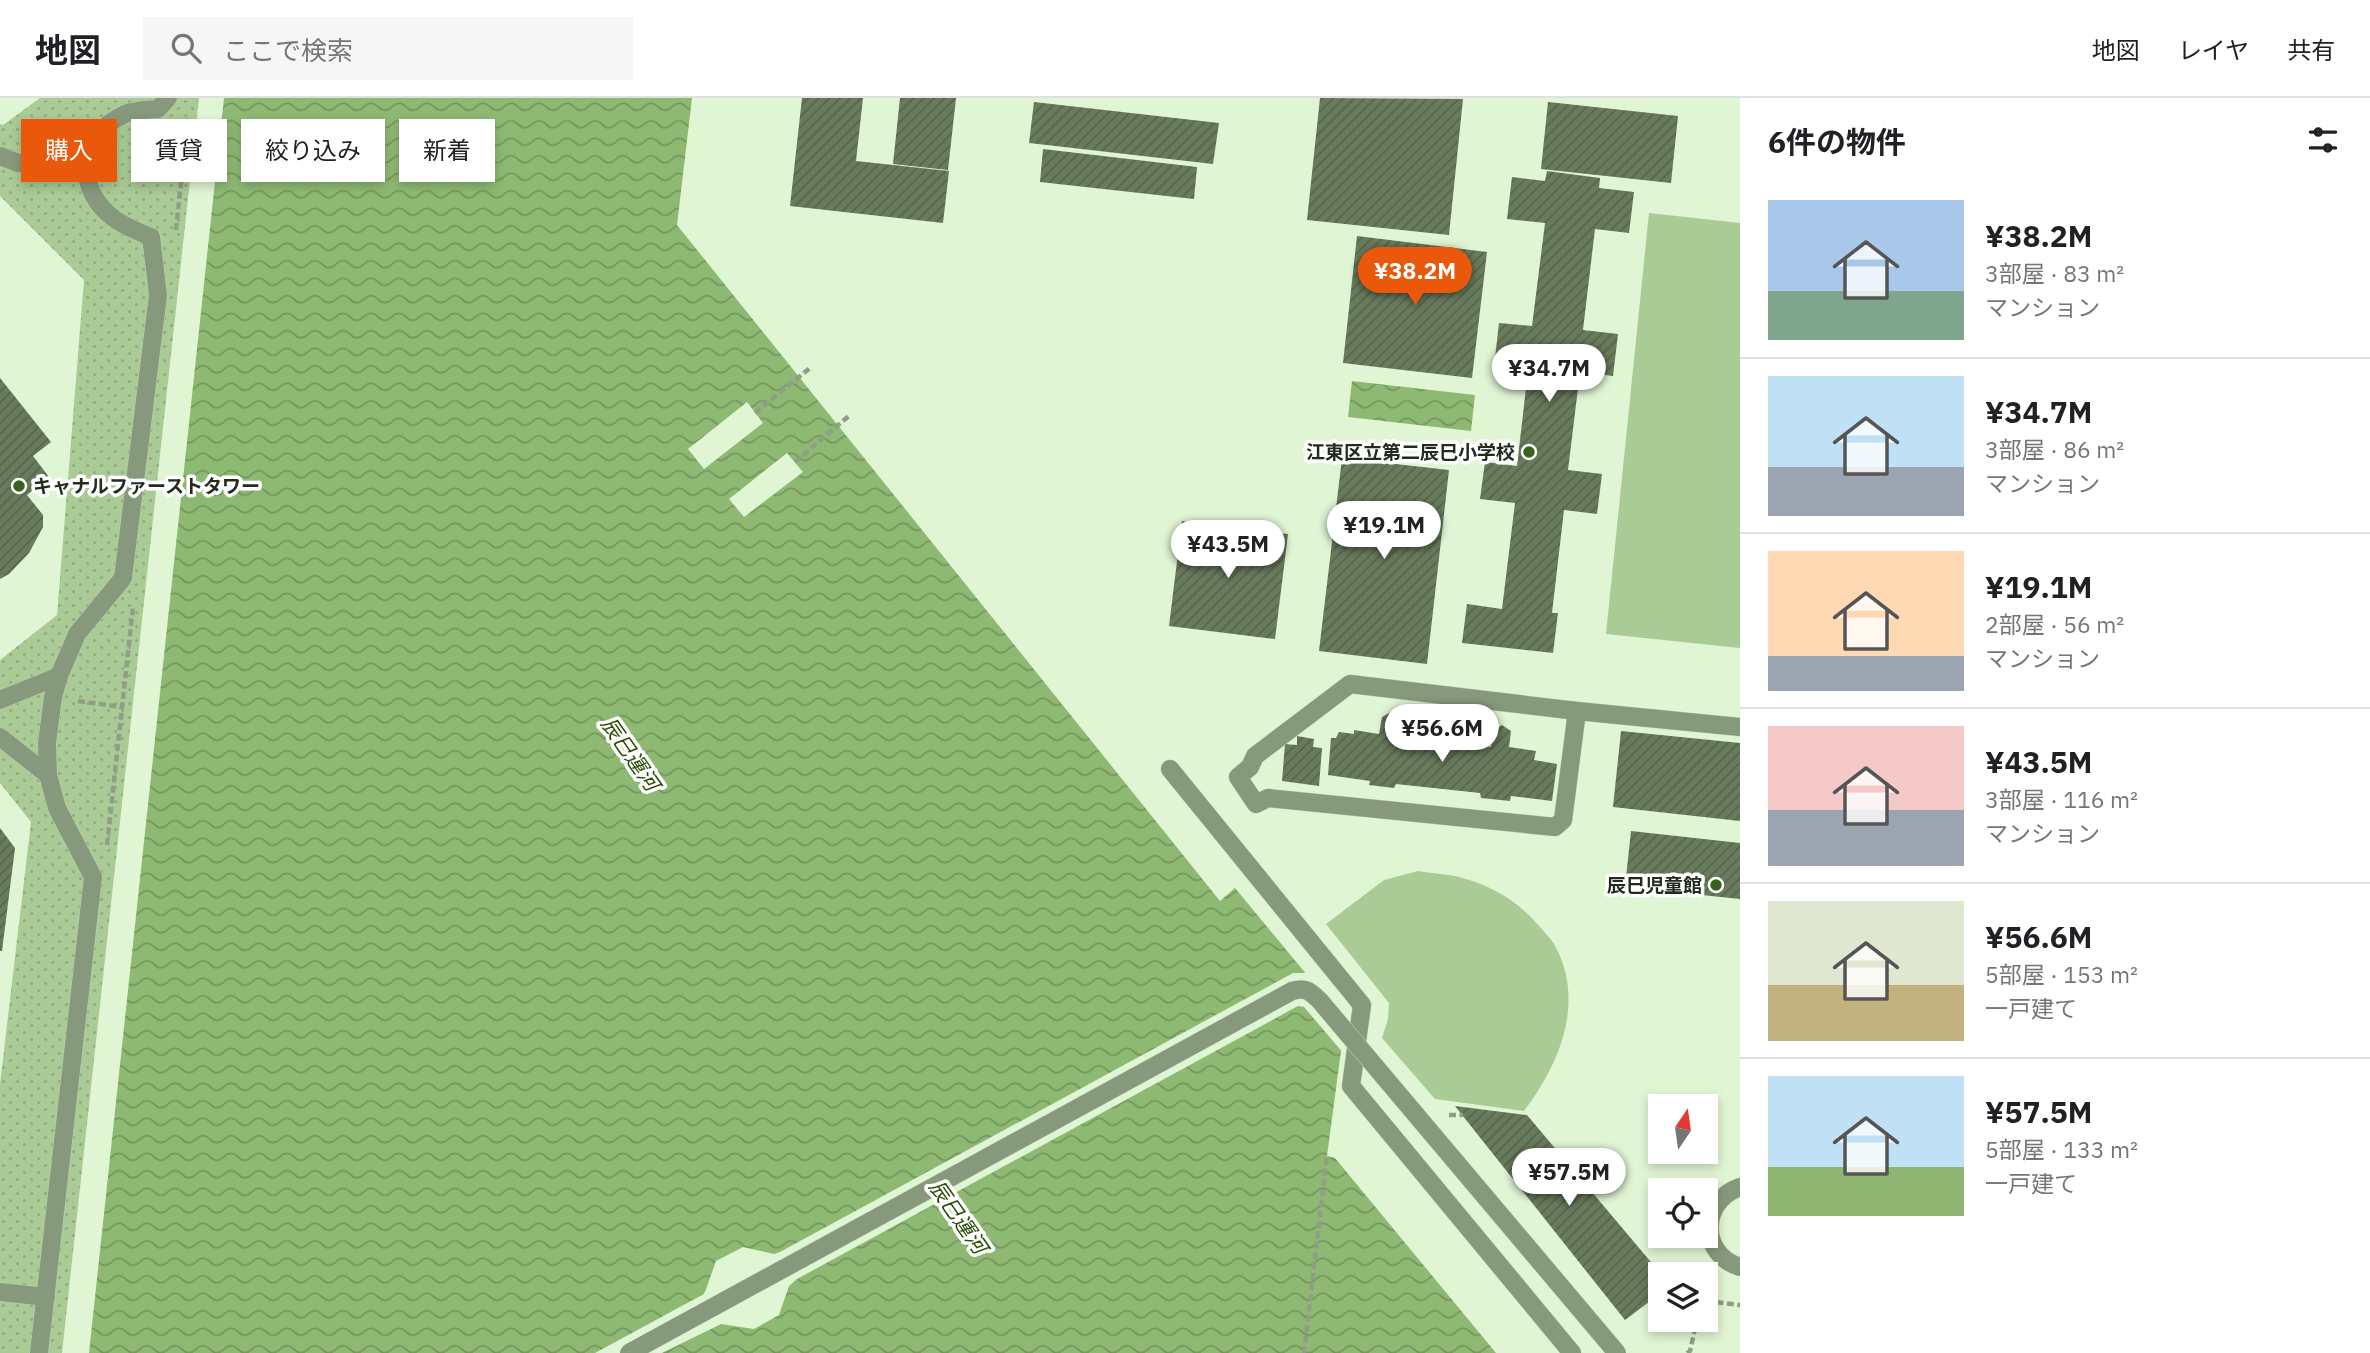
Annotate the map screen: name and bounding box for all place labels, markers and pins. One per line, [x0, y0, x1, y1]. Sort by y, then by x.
pin: ¥38.2M [1358, 248, 1472, 307]
pin: ¥34.7M [1492, 344, 1606, 404]
place label: 江東区立第二辰巳小学校 [1306, 440, 1515, 464]
marker: 江東区立第二辰巳小学校 [1521, 444, 1537, 460]
place label: キャナルファーストタワー [33, 474, 260, 498]
marker: キャナルファーストタワー [11, 478, 27, 494]
pin: ¥19.1M [1327, 502, 1441, 561]
pin: ¥43.5M [1171, 520, 1285, 580]
pin: ¥56.6M [1385, 704, 1499, 764]
place label: 辰巳児童館 [1607, 873, 1702, 897]
marker: 辰巳児童館 [1708, 877, 1724, 893]
pin: ¥57.5M [1512, 1148, 1626, 1208]

